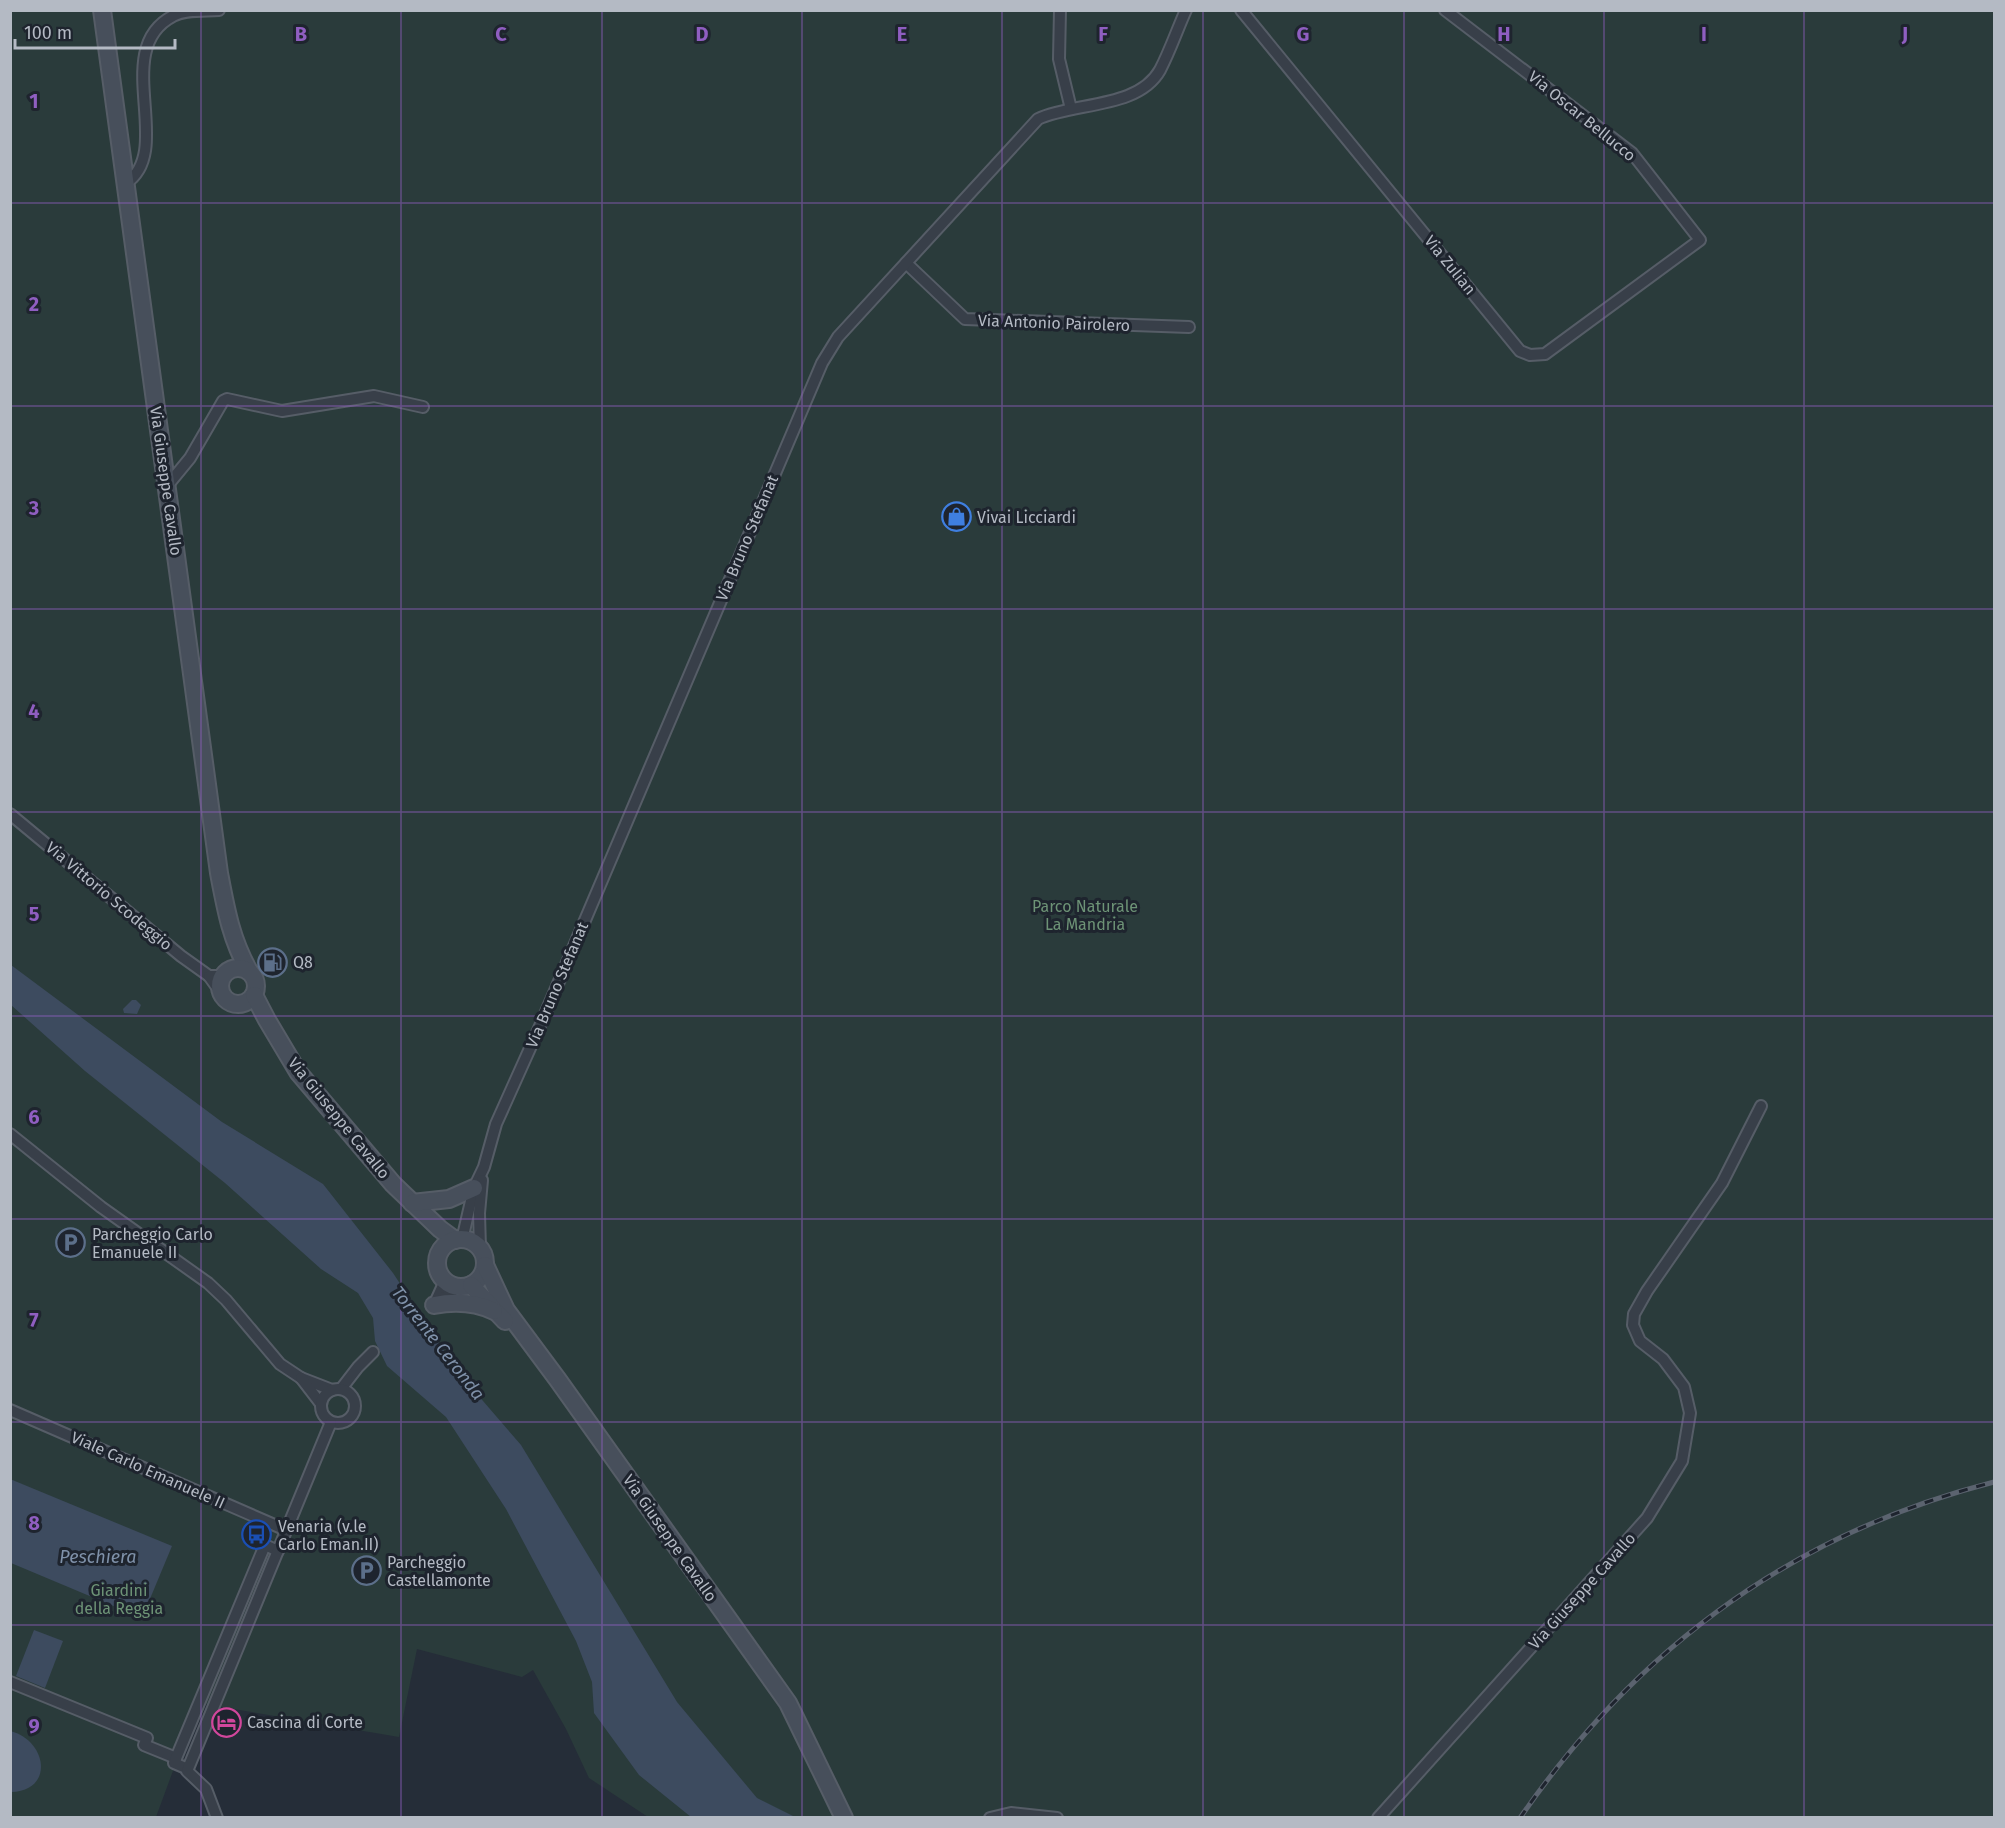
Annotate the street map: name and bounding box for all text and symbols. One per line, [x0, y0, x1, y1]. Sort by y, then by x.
scale bar [15, 12, 176, 50]
text: 100 m [24, 22, 72, 44]
text: B [295, 22, 307, 46]
text: C [495, 22, 507, 46]
text: D [695, 22, 709, 46]
text: E [897, 22, 907, 46]
text: F [1098, 22, 1108, 46]
text: G [1297, 22, 1309, 46]
text: H [1497, 22, 1511, 46]
text: I [1701, 22, 1707, 46]
text: J [1901, 22, 1908, 46]
street label: Via Oscar Bellucco [1524, 67, 1640, 165]
text: 1 [29, 89, 39, 113]
street label: Via Zulian [1420, 231, 1480, 299]
text: 2 [29, 292, 39, 316]
street label: Via Antonio Pairolero [978, 311, 1130, 335]
street label: Via Giuseppe Cavallo [146, 405, 186, 557]
street label: Via Bruno Stefanat [712, 472, 782, 604]
text: 3 [28, 496, 39, 520]
shop icon: Vivai Licciardi [940, 501, 972, 533]
place label: Vivai Licciardi [977, 508, 1076, 527]
text: 4 [28, 699, 40, 723]
street label: Via Vittorio Scodeggio [42, 838, 176, 954]
park label: Parco Naturale La Mandria [1032, 897, 1138, 934]
text: 5 [29, 902, 40, 926]
street label: Via Bruno Stefanat [522, 919, 592, 1051]
fuel station icon: Q8 [256, 946, 288, 978]
place label: Q8 [293, 953, 313, 972]
street label: Via Giuseppe Cavallo [284, 1054, 394, 1182]
text: 6 [28, 1105, 40, 1129]
place label: Parcheggio Carlo Emanuele II [92, 1225, 213, 1262]
parking icon: Parcheggio Carlo Emanuele II [55, 1227, 87, 1259]
water label: Torrente Ceronda [387, 1282, 489, 1404]
text: 7 [29, 1308, 39, 1332]
street label: Viale Carlo Emanuele II [68, 1427, 228, 1513]
street label: Via Giuseppe Cavallo [619, 1471, 721, 1605]
text: 8 [28, 1511, 40, 1535]
place label: Venaria (v.le Carlo Eman.II) [278, 1517, 379, 1554]
bus stop icon: Venaria (v.le Carlo Eman.II) [241, 1519, 273, 1551]
street label: Via Giuseppe Cavallo [1525, 1529, 1639, 1653]
water label: Peschiera [59, 1546, 137, 1568]
place label: Parcheggio Castellamonte [387, 1553, 491, 1590]
parking icon: Parcheggio Castellamonte [350, 1555, 382, 1587]
park label: Giardini della Reggia [75, 1581, 163, 1618]
hotel icon: Cascina di Corte [210, 1706, 242, 1738]
place label: Cascina di Corte [247, 1713, 363, 1732]
text: 9 [28, 1714, 40, 1738]

